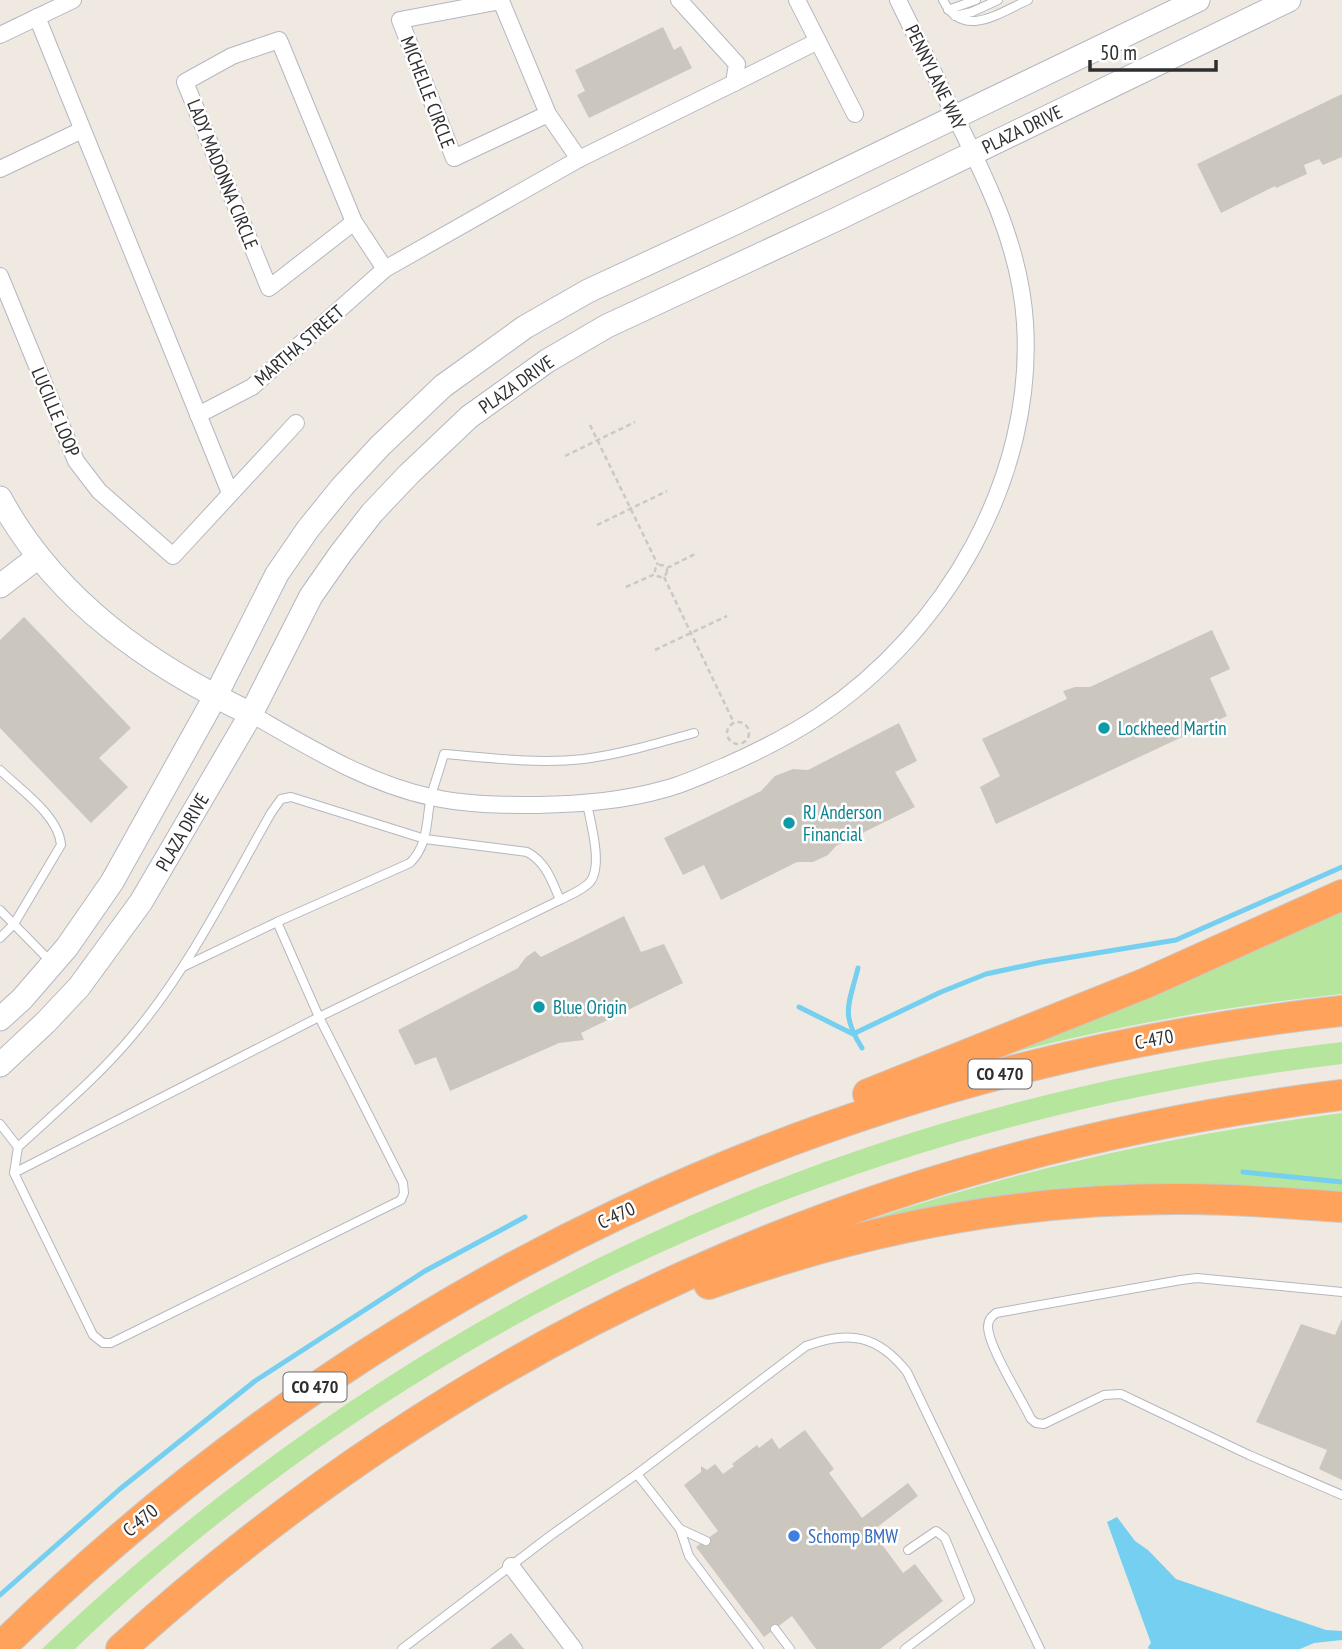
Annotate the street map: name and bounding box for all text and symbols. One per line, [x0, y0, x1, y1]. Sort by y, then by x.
street label: PENNYLANE WAY [900, 21, 972, 134]
scale bar [1090, 28, 1216, 72]
street label: MICHELLE CIRCLE [396, 33, 460, 151]
text: 50 m [1100, 39, 1137, 66]
street label: LADY MADONNA CIRCLE [182, 96, 264, 252]
street label: PLAZA DRIVE [978, 99, 1066, 159]
street label: MARTHA STREET [249, 299, 349, 390]
street label: PLAZA DRIVE [474, 349, 558, 419]
street label: LUCILLE LOOP [26, 364, 86, 461]
place label: Lockheed Martin [1118, 716, 1227, 740]
marker: Lockheed Martin [1096, 720, 1112, 736]
street label: PLAZA DRIVE [150, 789, 214, 875]
place label: RJ Anderson Financial [803, 800, 882, 846]
marker: RJ Anderson Financial [781, 815, 797, 831]
place label: Blue Origin [553, 995, 627, 1019]
marker: Blue Origin [531, 999, 547, 1015]
street label: C-470 [1133, 1024, 1175, 1054]
road number: CO 470 [968, 1059, 1032, 1088]
street label: C-470 [593, 1196, 639, 1234]
road number: CO 470 [284, 1372, 346, 1402]
street label: C-470 [117, 1498, 163, 1542]
place label: Schomp BMW [808, 1524, 898, 1548]
marker: Schomp BMW [786, 1528, 802, 1544]

